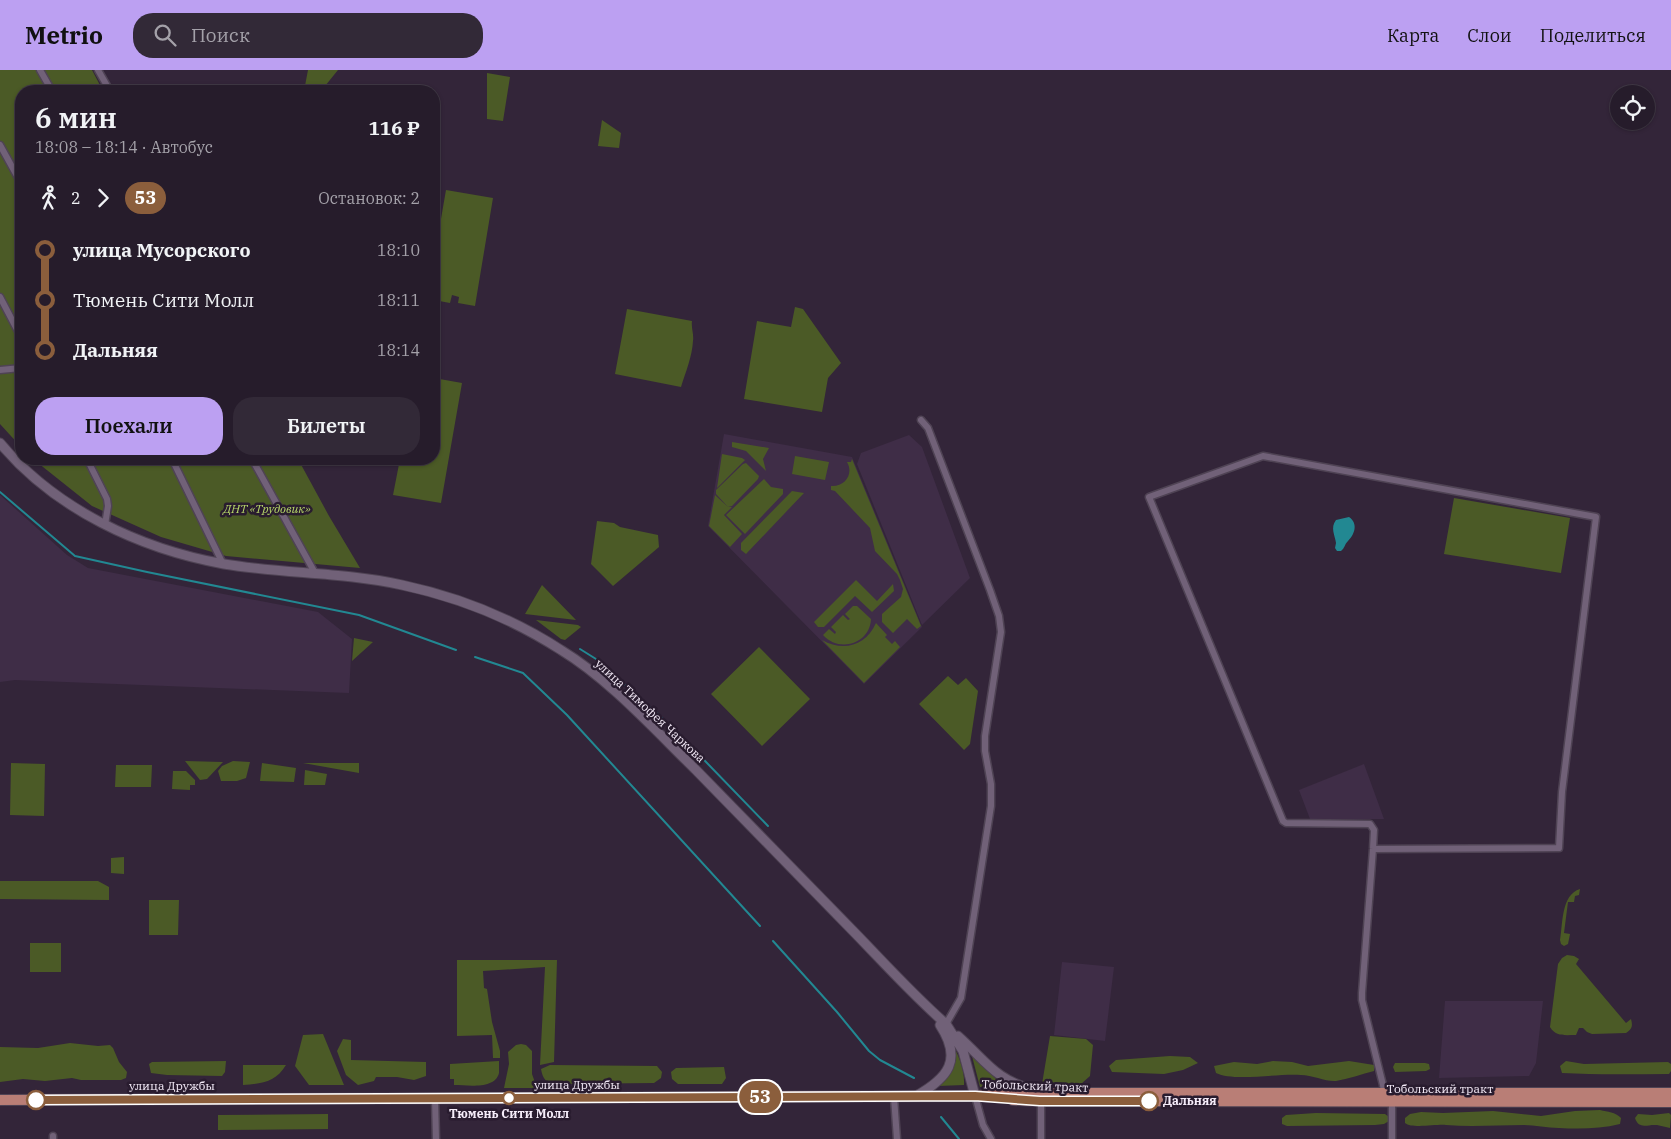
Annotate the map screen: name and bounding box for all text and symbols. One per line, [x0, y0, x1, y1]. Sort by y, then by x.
search box [133, 13, 483, 58]
text: Metrio [25, 19, 103, 51]
icon: search [151, 21, 179, 49]
text: Поиск [191, 23, 250, 47]
text: Карта [1387, 24, 1439, 47]
text: Слои [1467, 24, 1512, 47]
text: Поделиться [1540, 24, 1646, 47]
map controls [1610, 85, 1655, 130]
button: locate [1610, 85, 1655, 130]
text: 6 мин [35, 99, 117, 136]
text: 116 ₽ [368, 116, 420, 140]
text: 18:08 – 18:14 · Автобус [35, 137, 213, 157]
icon: walk [35, 184, 63, 212]
icon: forward [89, 184, 117, 212]
text: 53 [135, 186, 156, 209]
text: 2 [71, 188, 81, 208]
text: Остановок: 2 [318, 188, 420, 208]
text: улица Мусорского [73, 238, 250, 262]
text: 18:10 [377, 240, 420, 260]
text: Тюмень Сити Молл [73, 288, 254, 312]
text: 18:11 [377, 290, 420, 310]
text: Дальняя [73, 338, 158, 362]
text: 18:14 [377, 340, 420, 360]
button: Поехали [35, 397, 223, 455]
button: Билеты [233, 397, 420, 455]
park label: ДНТ «Трудовик» [221, 501, 311, 516]
street label: улица Тимофея Чаркова [592, 656, 709, 766]
street label: Тобольский тракт [981, 1076, 1089, 1095]
street label: улица Дружбы [534, 1077, 620, 1092]
street label: улица Дружбы [129, 1078, 215, 1093]
line badge: 53 [738, 1081, 782, 1113]
street label: Тобольский тракт [1387, 1081, 1493, 1096]
text: 53 [749, 1085, 771, 1108]
unlabelled marker [26, 1090, 46, 1110]
marker: Тюмень Сити Молл [502, 1091, 516, 1105]
marker: Дальняя [1139, 1091, 1159, 1111]
place label: Дальняя [1163, 1093, 1217, 1108]
place label: Тюмень Сити Молл [449, 1106, 569, 1121]

